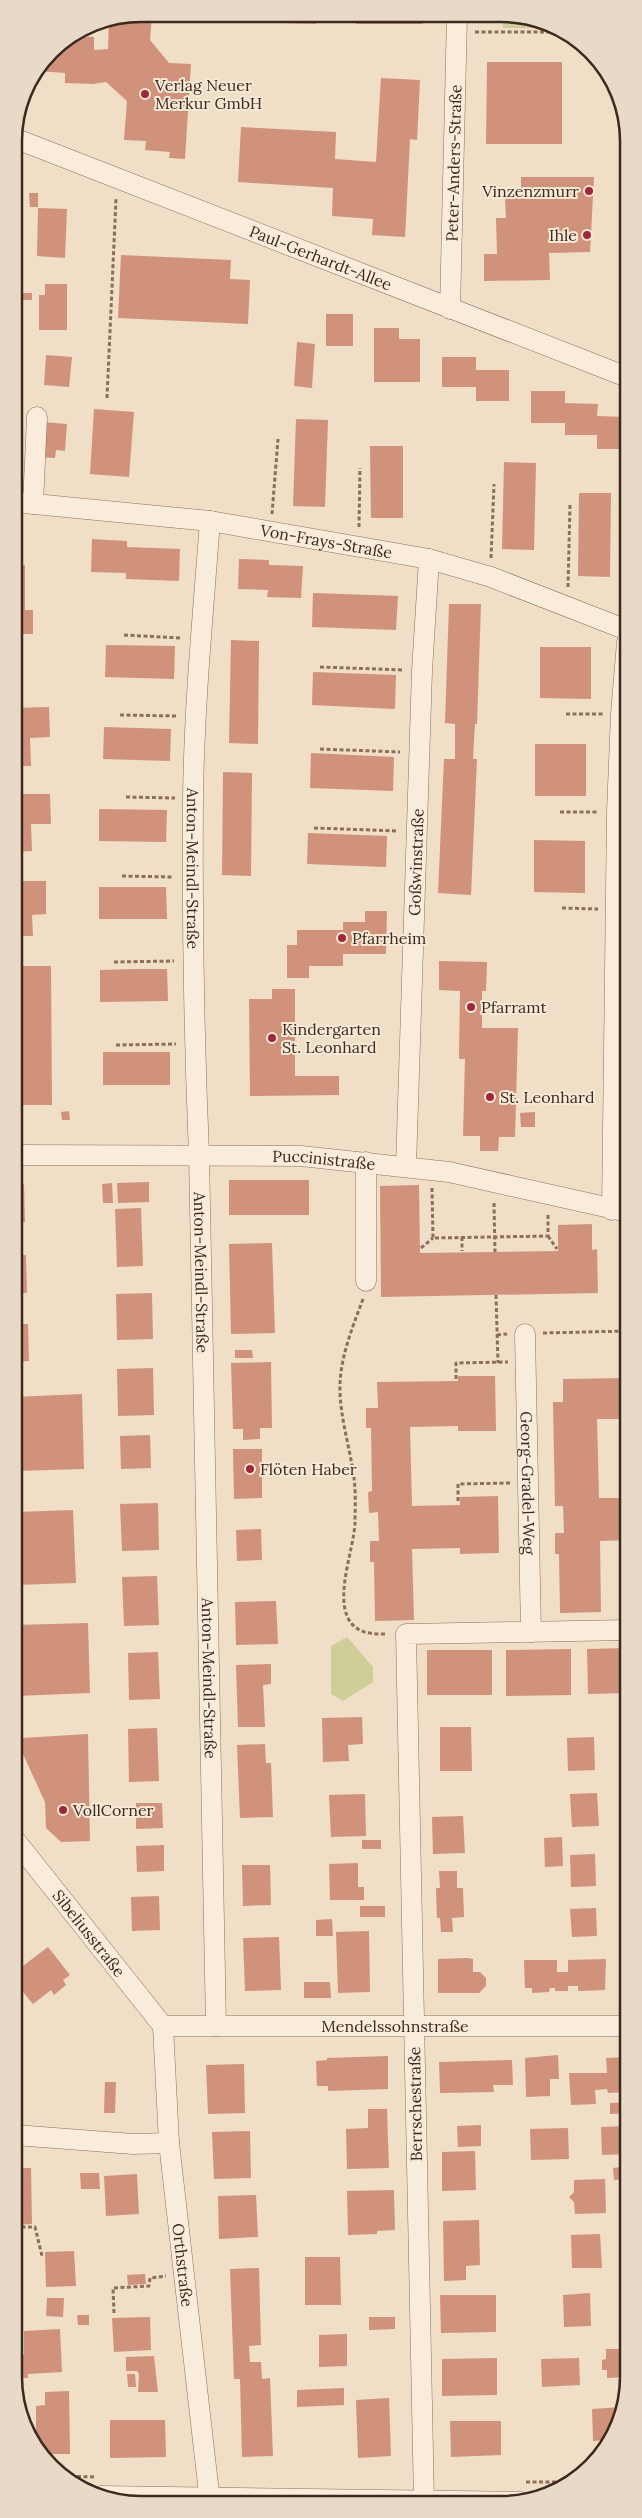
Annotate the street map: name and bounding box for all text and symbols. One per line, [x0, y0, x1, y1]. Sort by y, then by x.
place label: Verlag Neuer Merkur GmbH [154, 75, 262, 113]
street label: Peter-Anders-Straße [442, 84, 465, 242]
marker: Verlag Neuer Merkur GmbH [139, 88, 151, 100]
place label: Vinzenzmurr [481, 181, 579, 201]
marker: Vinzenzmurr [583, 185, 595, 197]
street label: Paul-Gerhardt-Allee [246, 221, 395, 294]
place label: Ihle [549, 225, 577, 245]
marker: Ihle [581, 229, 593, 241]
street label: Von-Frays-Straße [258, 520, 394, 562]
street label: Anton-Meindl-Straße [183, 787, 203, 950]
street label: Goßwinstraße [404, 808, 428, 916]
place label: Pfarrheim [352, 928, 426, 948]
marker: Pfarrheim [336, 932, 348, 944]
place label: Pfarramt [481, 997, 548, 1017]
marker: Pfarramt [465, 1001, 477, 1013]
place label: Kindergarten St. Leonhard [282, 1019, 381, 1057]
marker: Kindergarten St. Leonhard [266, 1032, 278, 1044]
place label: St. Leonhard [500, 1087, 595, 1107]
marker: St. Leonhard [484, 1091, 496, 1103]
street label: Puccinistraße [272, 1146, 377, 1174]
street label: Anton-Meindl-Straße [190, 1190, 213, 1354]
street label: Georg-Gradel-Weg [517, 1411, 539, 1556]
place label: Flöten Haber [260, 1459, 357, 1479]
marker: Flöten Haber [244, 1463, 256, 1475]
street label: Anton-Meindl-Straße [198, 1596, 221, 1759]
place label: VollCorner [72, 1800, 154, 1820]
marker: VollCorner [57, 1804, 69, 1816]
street label: Sibeliusstraße [48, 1886, 130, 1981]
street label: Mendelssohnstraße [321, 2016, 469, 2036]
street label: Berrschestraße [404, 2046, 426, 2162]
street label: Orthstraße [168, 2222, 198, 2308]

